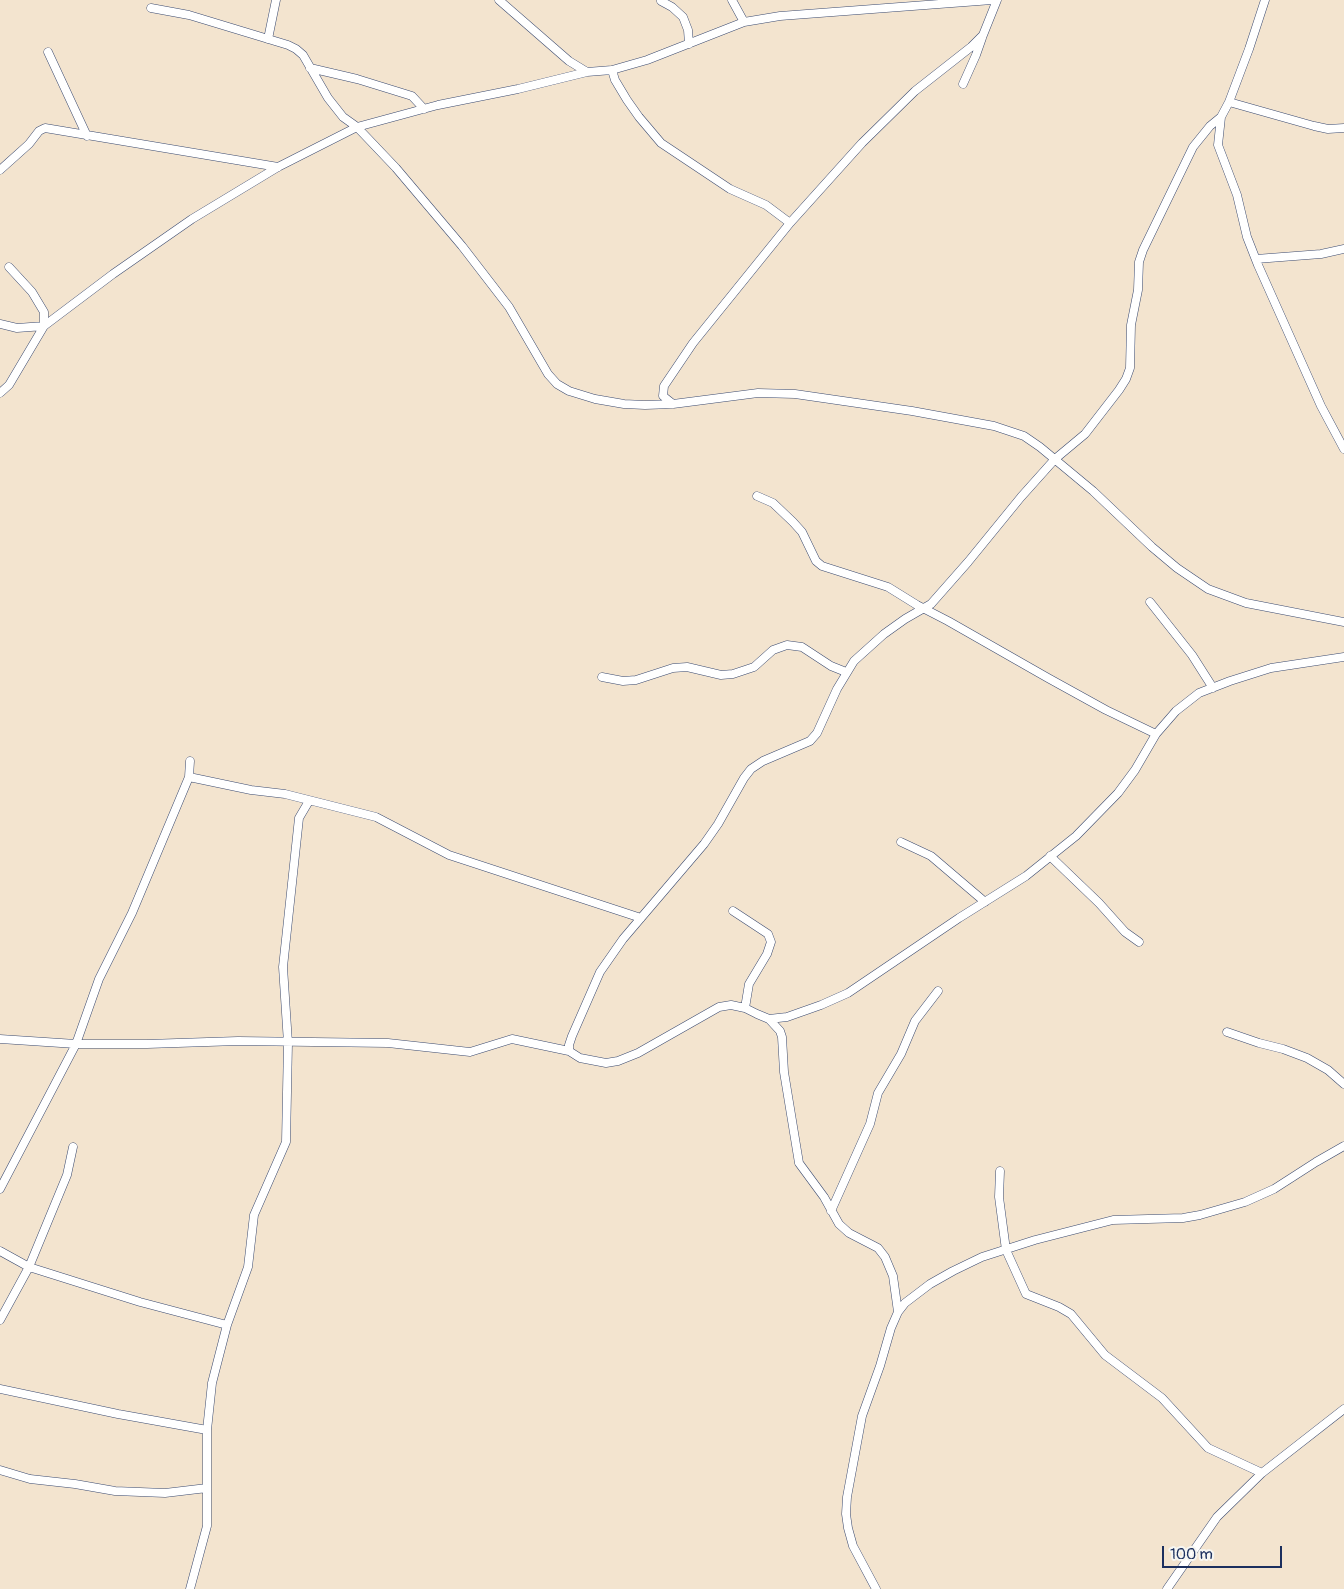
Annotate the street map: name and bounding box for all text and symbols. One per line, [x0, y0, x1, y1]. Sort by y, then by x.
scale bar [1164, 1536, 1284, 1568]
text: 100 m [1170, 1545, 1213, 1564]

